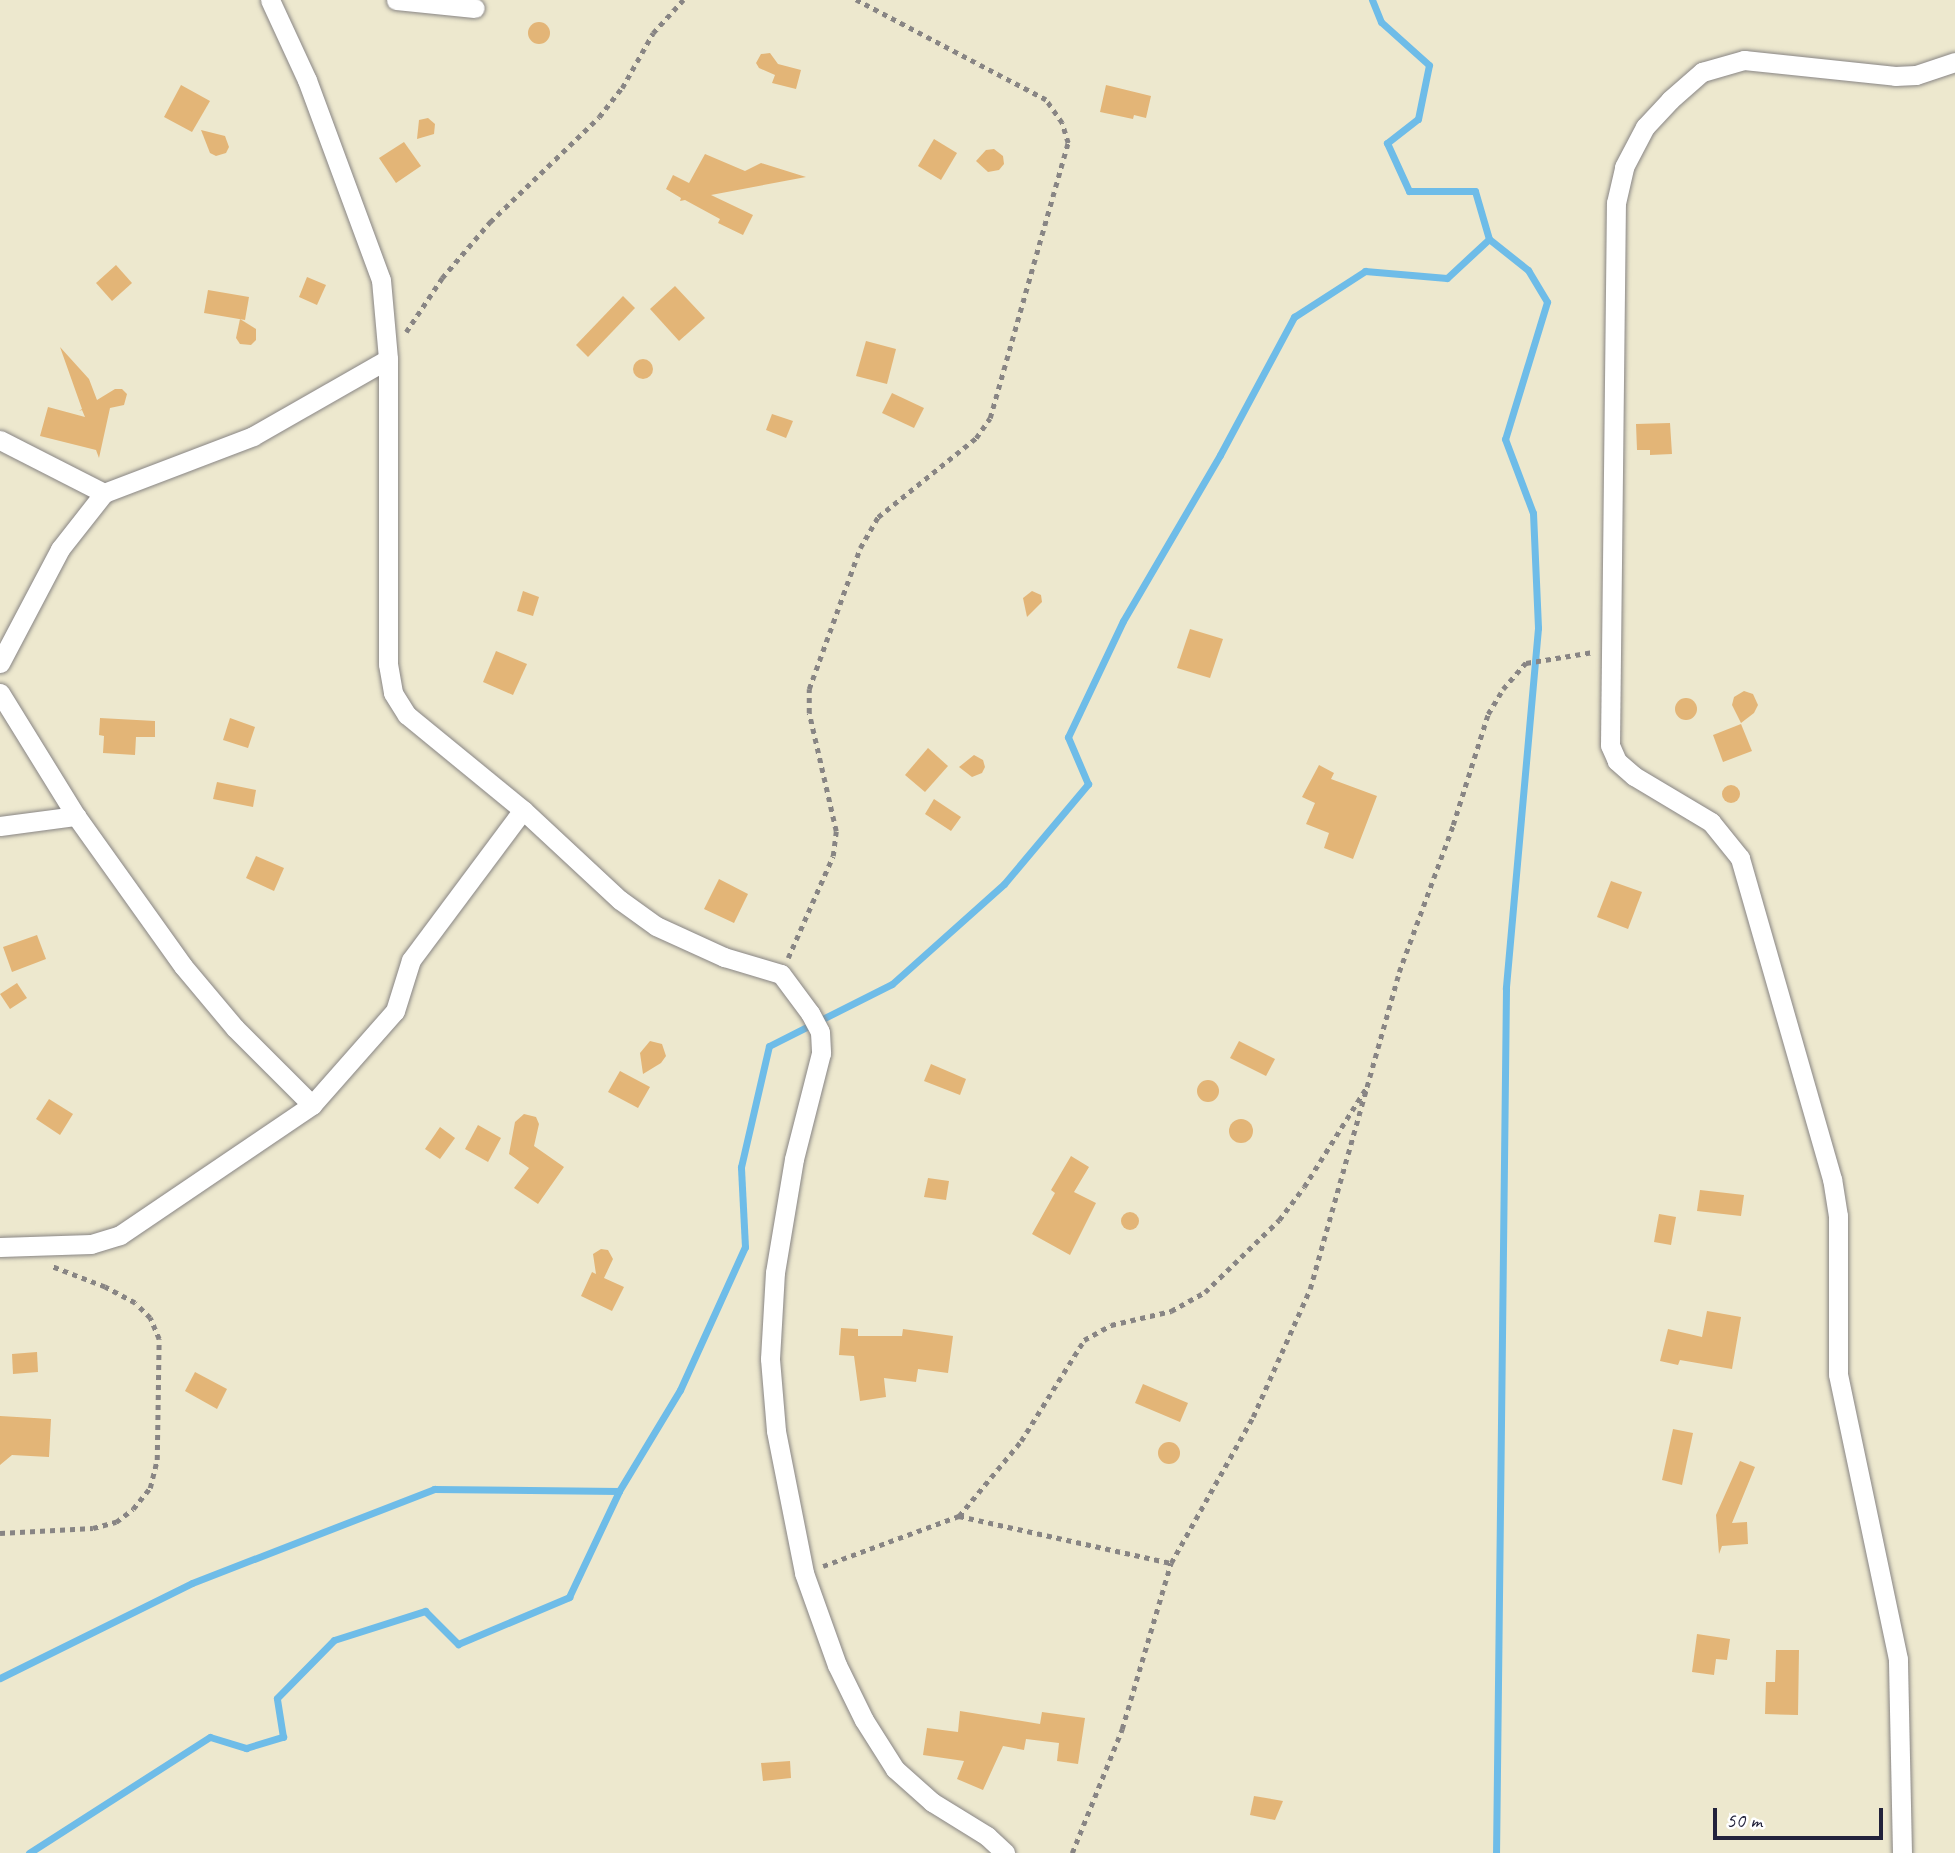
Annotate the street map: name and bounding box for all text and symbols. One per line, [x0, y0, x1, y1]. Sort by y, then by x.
scale bar [1717, 1794, 1887, 1838]
text: 50 m [1726, 1807, 1762, 1833]

